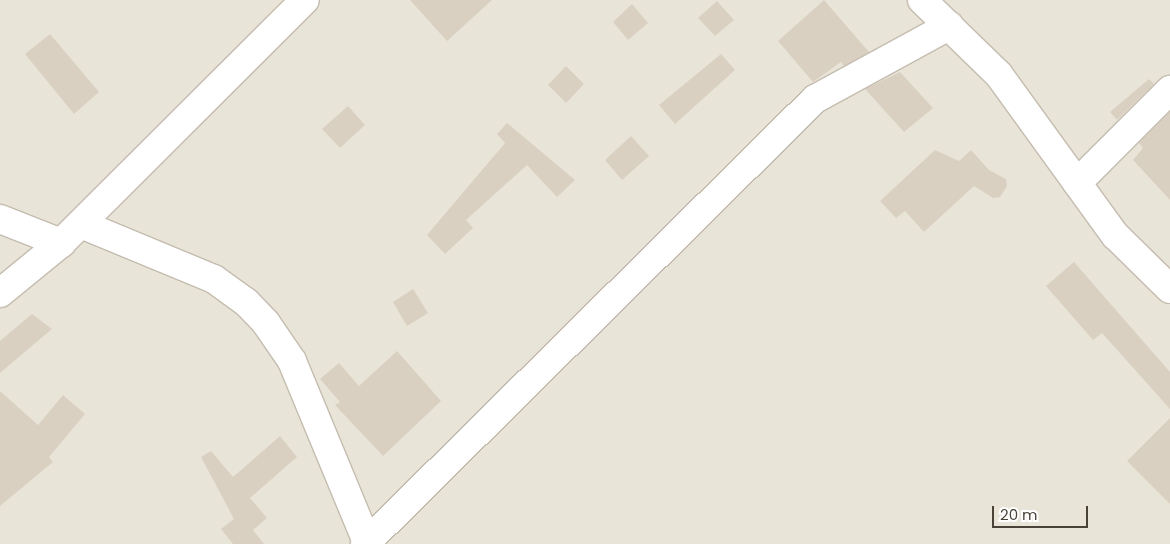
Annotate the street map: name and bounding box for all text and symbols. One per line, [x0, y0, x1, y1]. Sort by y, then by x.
scale bar [995, 496, 1091, 528]
text: 20 m [1000, 504, 1038, 525]

